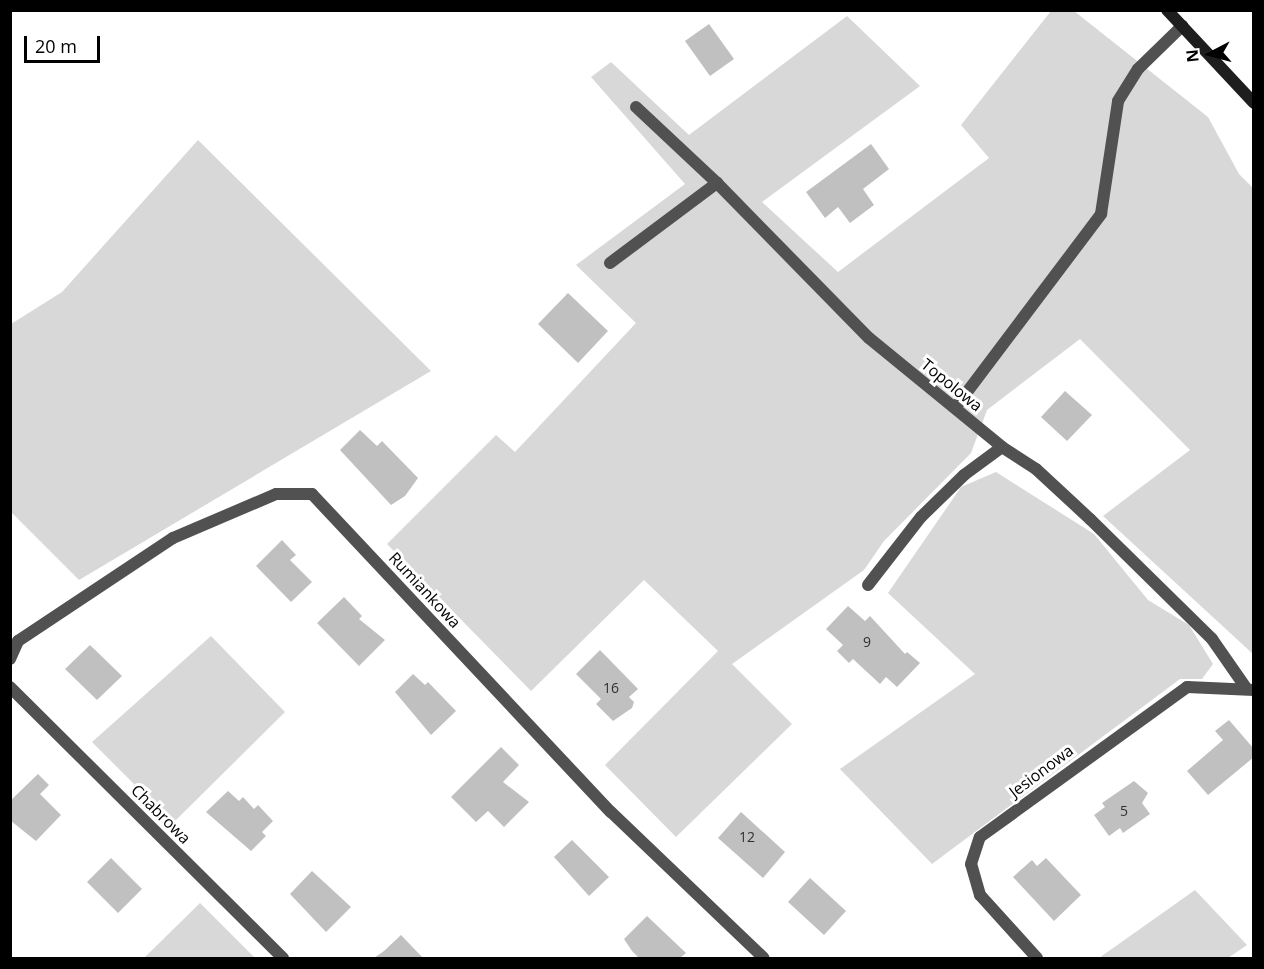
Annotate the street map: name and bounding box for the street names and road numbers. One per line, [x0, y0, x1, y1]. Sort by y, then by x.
street label: Topolowa [918, 355, 986, 415]
street label: Rumiankowa [385, 548, 465, 632]
street label: Jesionowa [1005, 741, 1077, 801]
street label: Chabrowa [127, 780, 195, 848]

